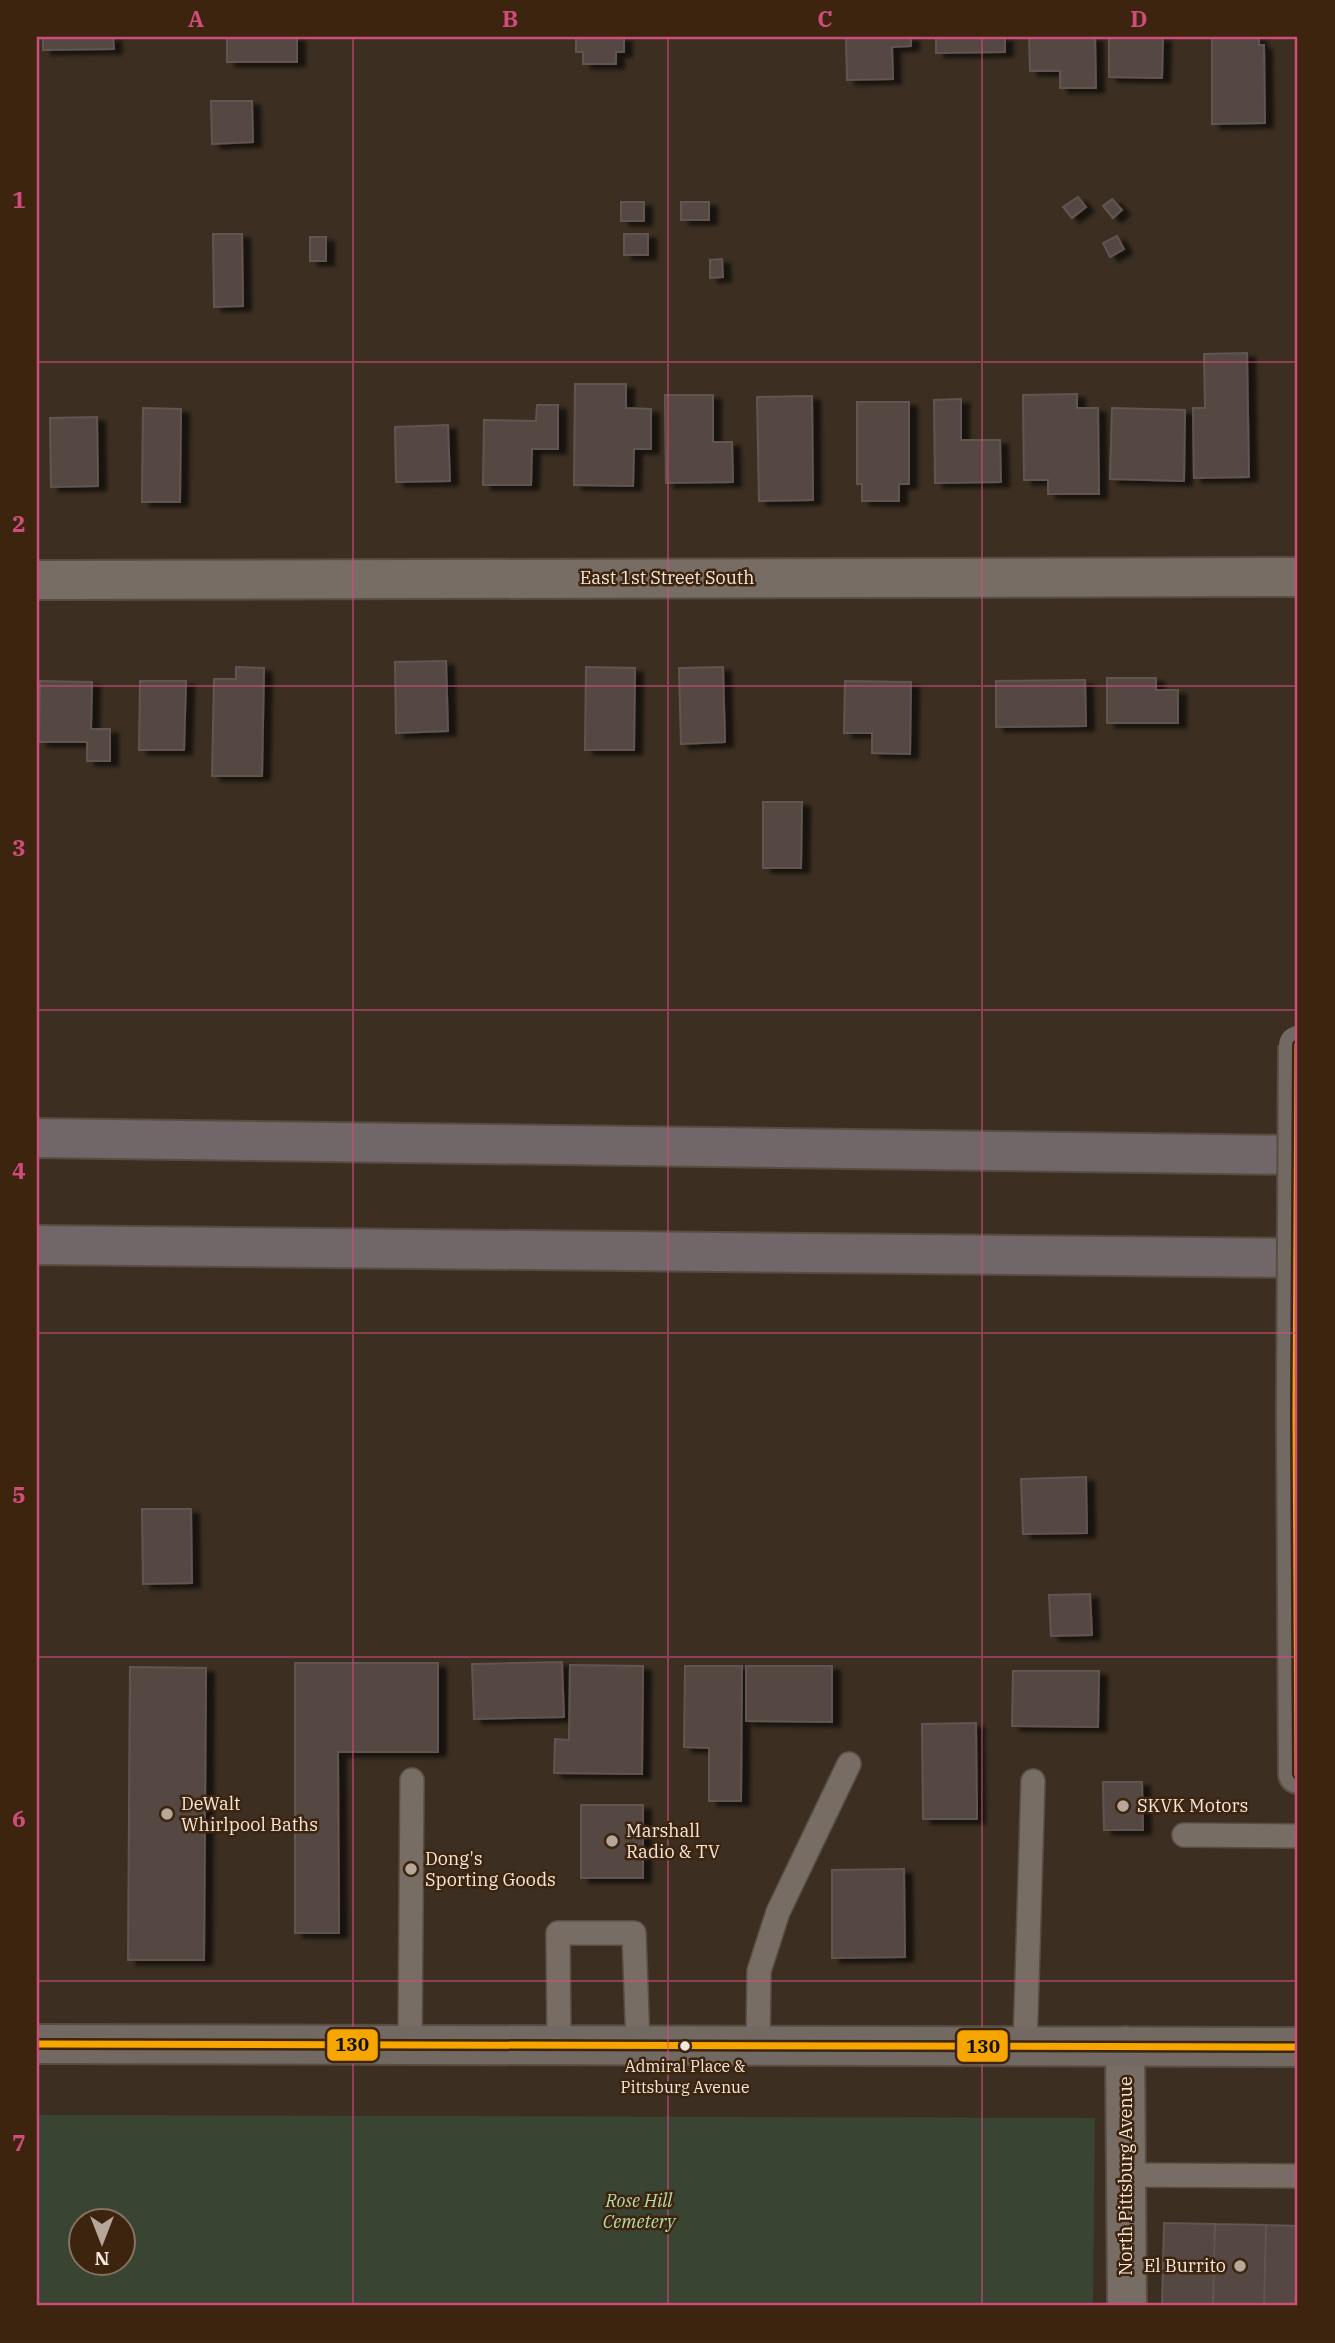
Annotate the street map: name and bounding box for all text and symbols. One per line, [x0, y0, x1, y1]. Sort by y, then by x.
text: A [188, 3, 204, 33]
text: B [502, 3, 518, 33]
text: C [817, 3, 833, 33]
text: D [1130, 3, 1148, 33]
text: 1 [12, 184, 26, 214]
text: 2 [12, 508, 26, 538]
street label: East 1st Street South [580, 566, 754, 589]
text: 3 [12, 832, 26, 862]
text: 4 [12, 1155, 26, 1185]
text: 5 [12, 1479, 26, 1509]
place label: DeWalt Whirlpool Baths [181, 1792, 318, 1836]
place label: SKVK Motors [1137, 1794, 1248, 1817]
marker: SKVK Motors [1115, 1798, 1131, 1814]
text: 6 [12, 1803, 26, 1833]
marker: DeWalt Whirlpool Baths [159, 1806, 175, 1822]
place label: Marshall Radio & TV [626, 1819, 720, 1863]
marker: Marshall Radio & TV [604, 1833, 620, 1849]
place label: Dong's Sporting Goods [425, 1847, 556, 1891]
marker: Dong's Sporting Goods [403, 1861, 419, 1877]
line badge: 130 [326, 2028, 379, 2062]
line badge: 130 [956, 2029, 1009, 2063]
text: 130 [335, 2032, 369, 2056]
text: 130 [966, 2034, 1000, 2058]
marker: Admiral Place & Pittsburg Avenue [678, 2039, 692, 2053]
place label: Admiral Place & Pittsburg Avenue [620, 2056, 750, 2097]
street label: North Pittsburg Avenue [1114, 2076, 1137, 2276]
text: 7 [12, 2127, 26, 2157]
park label: Rose Hill Cemetery [603, 2189, 677, 2233]
north arrow [66, 2206, 136, 2276]
text: N [94, 2247, 110, 2271]
place label: El Burrito [1144, 2254, 1226, 2277]
marker: El Burrito [1232, 2258, 1248, 2274]

